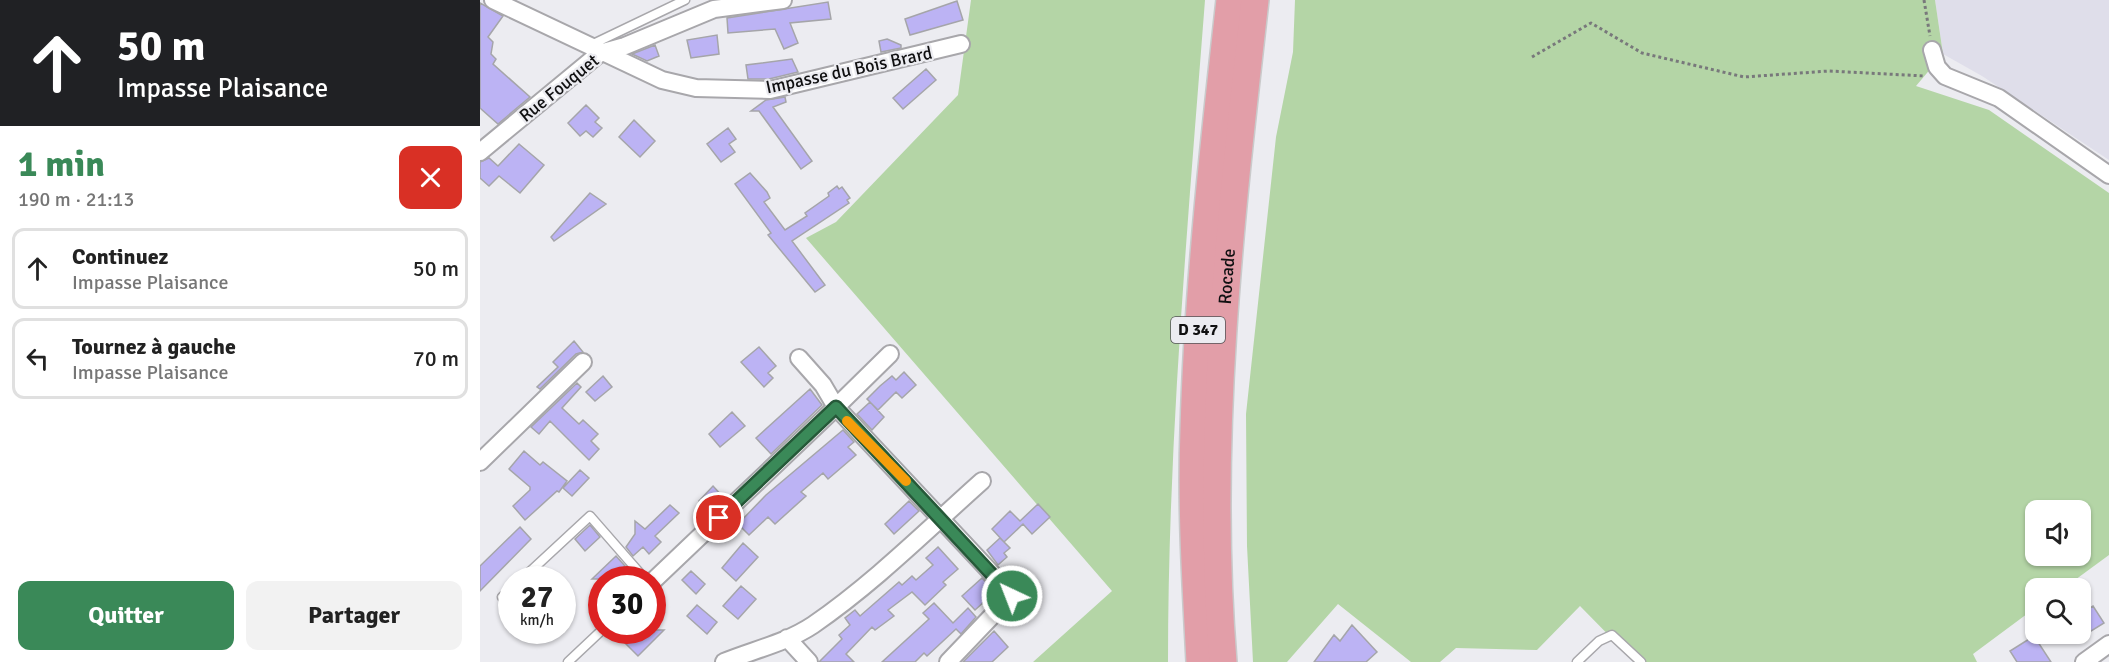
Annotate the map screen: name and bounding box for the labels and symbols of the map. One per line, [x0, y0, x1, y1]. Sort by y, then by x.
street label: Impasse du Bois Brard [764, 42, 934, 98]
street label: Rue Fouquet [515, 49, 603, 127]
street label: Rocade [1214, 248, 1240, 305]
road number: D 347 [1171, 317, 1225, 343]
pin [693, 492, 744, 543]
position arrow [980, 564, 1044, 628]
speed limit sign: 30 [588, 566, 666, 644]

